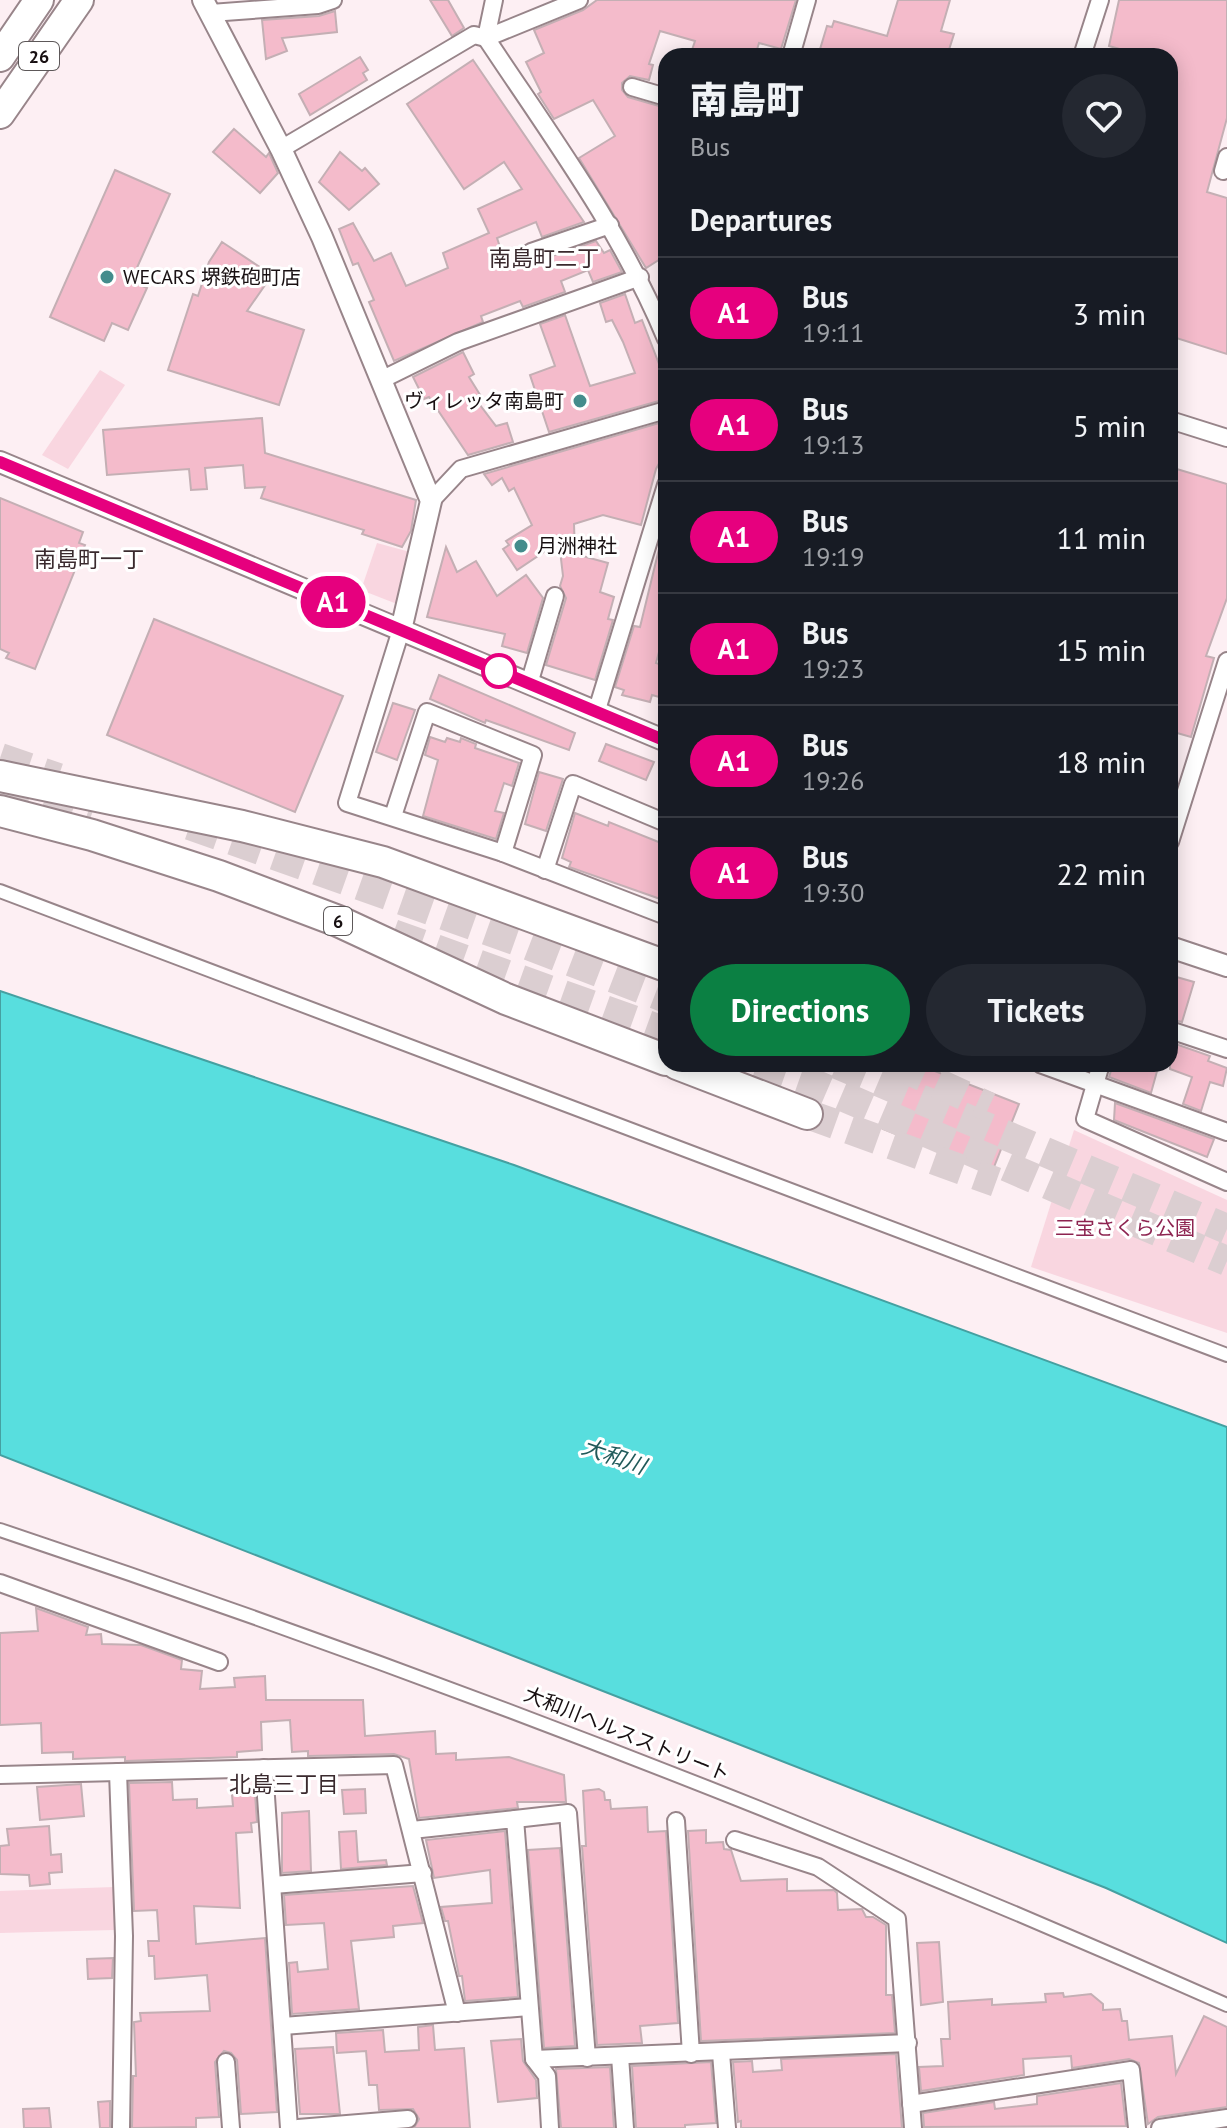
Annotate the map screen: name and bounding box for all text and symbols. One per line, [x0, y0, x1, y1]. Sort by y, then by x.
road number: 26 [19, 42, 59, 70]
button: heart [1062, 74, 1146, 158]
text: 南島町 [690, 75, 804, 124]
text: Bus [690, 130, 730, 163]
text: Departures [690, 200, 832, 239]
district label: 南島町二丁 [489, 244, 599, 272]
place label: WECARS 堺鉄砲町店 [123, 264, 301, 290]
marker: WECARS 堺鉄砲町店 [98, 268, 116, 286]
text: Bus [802, 277, 849, 316]
text: A1 [718, 294, 750, 331]
text: 3 min [1073, 294, 1146, 333]
text: 19:11 [802, 316, 864, 349]
place label: ヴィレッタ南島町 [404, 388, 564, 414]
text: Bus [802, 389, 849, 428]
marker: ヴィレッタ南島町 [571, 392, 589, 410]
text: A1 [718, 406, 750, 443]
text: 5 min [1073, 406, 1146, 445]
text: 19:13 [802, 428, 864, 461]
text: Bus [802, 501, 849, 540]
text: A1 [718, 518, 750, 555]
text: 11 min [1056, 518, 1146, 557]
place label: 月洲神社 [537, 533, 617, 559]
marker: 月洲神社 [512, 537, 530, 555]
text: 19:19 [802, 540, 864, 573]
district label: 南島町一丁 [34, 545, 144, 573]
line badge: A1 [297, 576, 369, 628]
text: A1 [317, 583, 349, 620]
text: Bus [802, 613, 849, 652]
text: A1 [718, 630, 750, 667]
text: 15 min [1056, 630, 1146, 669]
text: 19:23 [802, 652, 864, 685]
unlabelled marker [482, 654, 516, 688]
text: Bus [802, 725, 849, 764]
text: A1 [718, 742, 750, 779]
text: 18 min [1056, 742, 1146, 781]
text: 19:26 [802, 764, 864, 797]
text: Bus [802, 837, 849, 876]
text: A1 [718, 854, 750, 891]
text: 22 min [1056, 854, 1146, 893]
text: 19:30 [802, 876, 864, 909]
road number: 6 [324, 907, 352, 935]
button: Directions [690, 964, 910, 1056]
button: Tickets [926, 964, 1146, 1056]
park label: 三宝さくら公園 [1055, 1215, 1195, 1241]
water label: 大和川 [578, 1432, 652, 1481]
street label: 大和川ヘルスストリート [520, 1681, 734, 1787]
district label: 北島三丁目 [229, 1770, 339, 1798]

